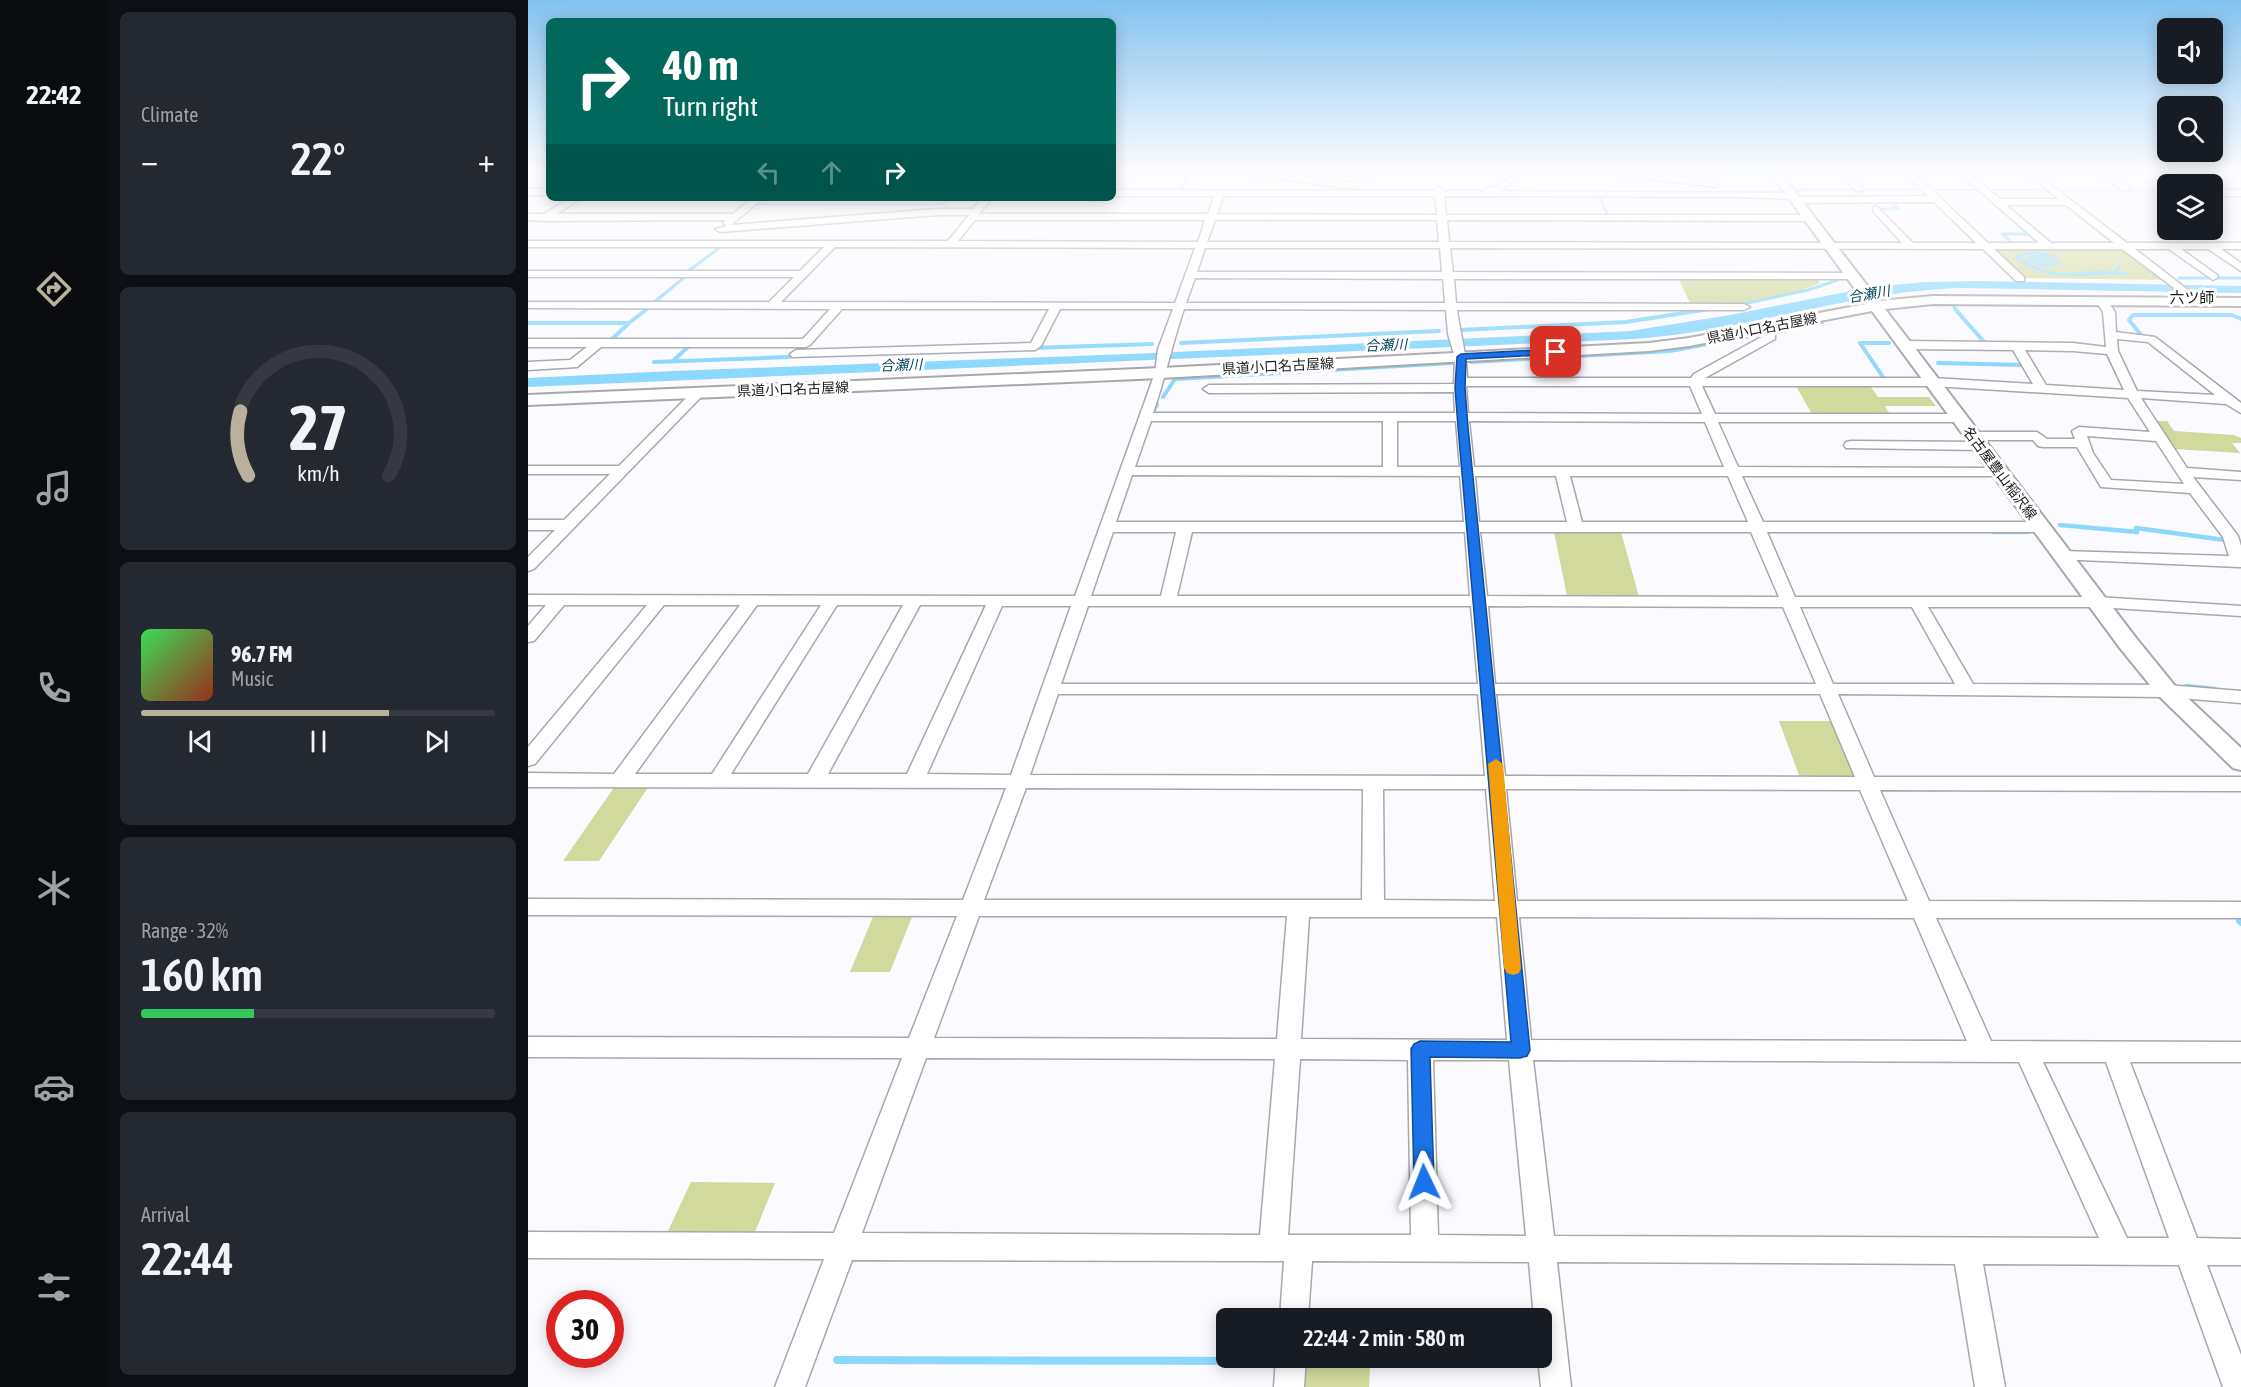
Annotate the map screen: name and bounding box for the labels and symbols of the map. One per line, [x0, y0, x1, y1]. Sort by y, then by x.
water label: 合瀬川 [1847, 282, 1893, 306]
district label: 六ツ師 [2169, 289, 2215, 306]
street label: 県道小口名古屋線 [1706, 309, 1818, 347]
pin [1530, 326, 1581, 377]
water label: 合瀬川 [1365, 336, 1409, 354]
street label: 県道小口名古屋線 [1222, 355, 1334, 377]
water label: 合瀬川 [880, 356, 924, 374]
street label: 県道小口名古屋線 [737, 379, 849, 399]
street label: 名古屋豊山稲沢線 [1960, 423, 2040, 523]
position arrow [1392, 1150, 1456, 1214]
speed limit sign: 30 [546, 1290, 624, 1368]

